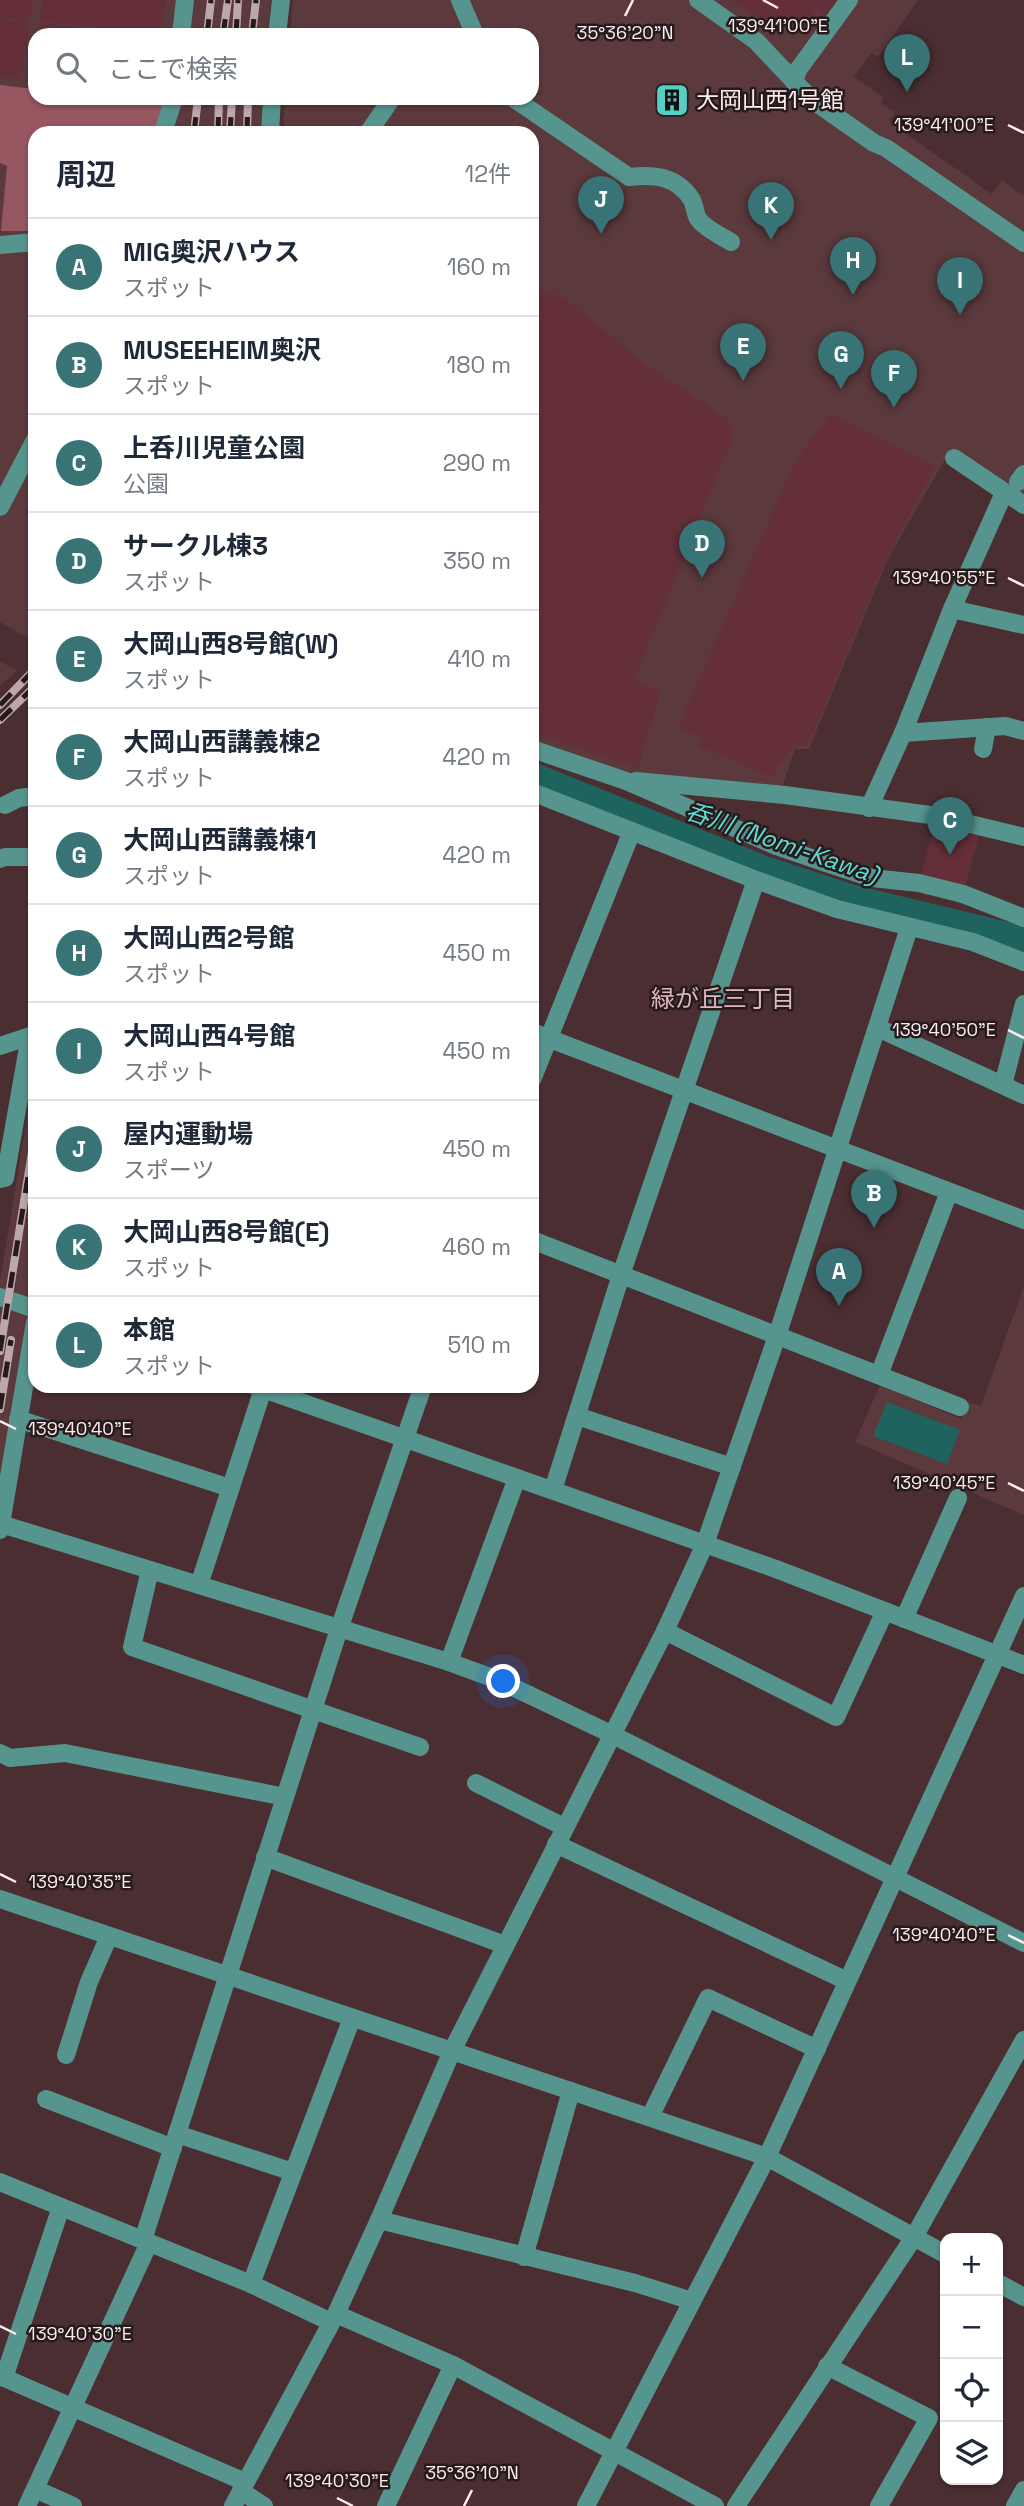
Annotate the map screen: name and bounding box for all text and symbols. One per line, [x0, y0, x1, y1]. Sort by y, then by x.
text: 139°41'00"E [728, 14, 828, 37]
text: 35°36'20"N [577, 21, 673, 44]
search box [28, 28, 539, 105]
pin: L [884, 34, 930, 92]
icon: search [52, 48, 90, 86]
text: ここで検索 [108, 52, 238, 86]
building icon: 大岡山西1号館 [653, 81, 691, 119]
place label: 大岡山西1号館 [696, 85, 844, 115]
text: 139°41'00"E [894, 113, 994, 136]
text: 周辺 [56, 155, 116, 194]
text: 12件 [465, 159, 511, 189]
pin: J [578, 176, 624, 234]
pin: K [748, 182, 794, 240]
text: MIG奥沢ハウス [123, 235, 300, 269]
pin: H [830, 237, 876, 295]
text: A [72, 252, 86, 282]
text: 160 m [447, 252, 511, 282]
pin: I [937, 257, 983, 315]
text: スポット [123, 273, 215, 303]
pin: E [720, 323, 766, 381]
pin: G [818, 331, 864, 389]
text: MUSEEHEIM奥沢 [123, 333, 321, 367]
text: B [71, 350, 87, 380]
text: 180 m [447, 350, 511, 380]
pin: F [871, 350, 917, 408]
text: スポット [123, 371, 215, 401]
text: 上呑川児童公園 [123, 431, 305, 465]
text: C [72, 448, 86, 478]
text: 290 m [443, 448, 511, 478]
text: 公園 [123, 469, 169, 499]
pin: D [679, 520, 725, 578]
text: サークル棟3 [123, 529, 268, 563]
text: D [71, 546, 87, 576]
text: 350 m [443, 546, 511, 576]
text: 139°40'55"E [893, 566, 995, 589]
text: スポット [123, 567, 215, 597]
text: 大岡山西8号館(W) [123, 627, 338, 661]
text: E [73, 644, 85, 674]
text: 410 m [447, 644, 511, 674]
text: スポット [123, 665, 215, 695]
text: 大岡山西講義棟2 [123, 725, 320, 759]
text: F [73, 742, 85, 772]
text: 420 m [442, 742, 511, 772]
text: スポット [123, 763, 215, 793]
water label: 呑川 (Nomi-Kawa) [682, 795, 884, 891]
pin: C [927, 797, 973, 855]
text: 大岡山西講義棟1 [123, 823, 317, 857]
text: G [71, 840, 87, 870]
text: 420 m [442, 840, 511, 870]
text: スポット [123, 861, 215, 891]
text: 大岡山西2号館 [123, 921, 294, 955]
text: H [71, 938, 87, 968]
text: 450 m [442, 938, 511, 968]
text: スポット [123, 959, 215, 989]
district label: 緑が丘三丁目 [651, 983, 795, 1014]
text: 139°40'50"E [892, 1018, 996, 1041]
text: 大岡山西4号館 [123, 1019, 296, 1053]
text: I [76, 1036, 82, 1066]
text: 450 m [442, 1036, 511, 1066]
text: スポット [123, 1057, 215, 1087]
text: 屋内運動場 [123, 1117, 253, 1151]
text: J [72, 1134, 86, 1164]
text: 450 m [442, 1134, 511, 1164]
text: スポーツ [123, 1155, 215, 1185]
pin: B [851, 1170, 897, 1228]
text: 大岡山西8号館(E) [123, 1215, 330, 1249]
text: K [72, 1232, 86, 1262]
text: 460 m [442, 1232, 511, 1262]
pin: A [816, 1248, 862, 1306]
text: スポット [123, 1253, 215, 1283]
text: 本館 [123, 1313, 175, 1347]
text: L [73, 1330, 85, 1360]
text: 510 m [448, 1330, 511, 1360]
text: スポット [123, 1351, 215, 1381]
text: 139°40'40"E [28, 1417, 132, 1440]
text: 139°40'45"E [893, 1471, 995, 1494]
your location [486, 1664, 520, 1698]
text: 139°40'35"E [28, 1870, 132, 1893]
text: 139°40'40"E [892, 1923, 996, 1946]
map controls [940, 2233, 1003, 2485]
button: + [940, 2233, 1003, 2296]
button: − [940, 2296, 1003, 2359]
text: 139°40'30"E [28, 2322, 132, 2345]
button: locate [940, 2359, 1003, 2422]
button: layers [940, 2422, 1003, 2485]
text: 35°36'10"N [425, 2461, 519, 2484]
text: 139°40'30"E [285, 2469, 389, 2492]

